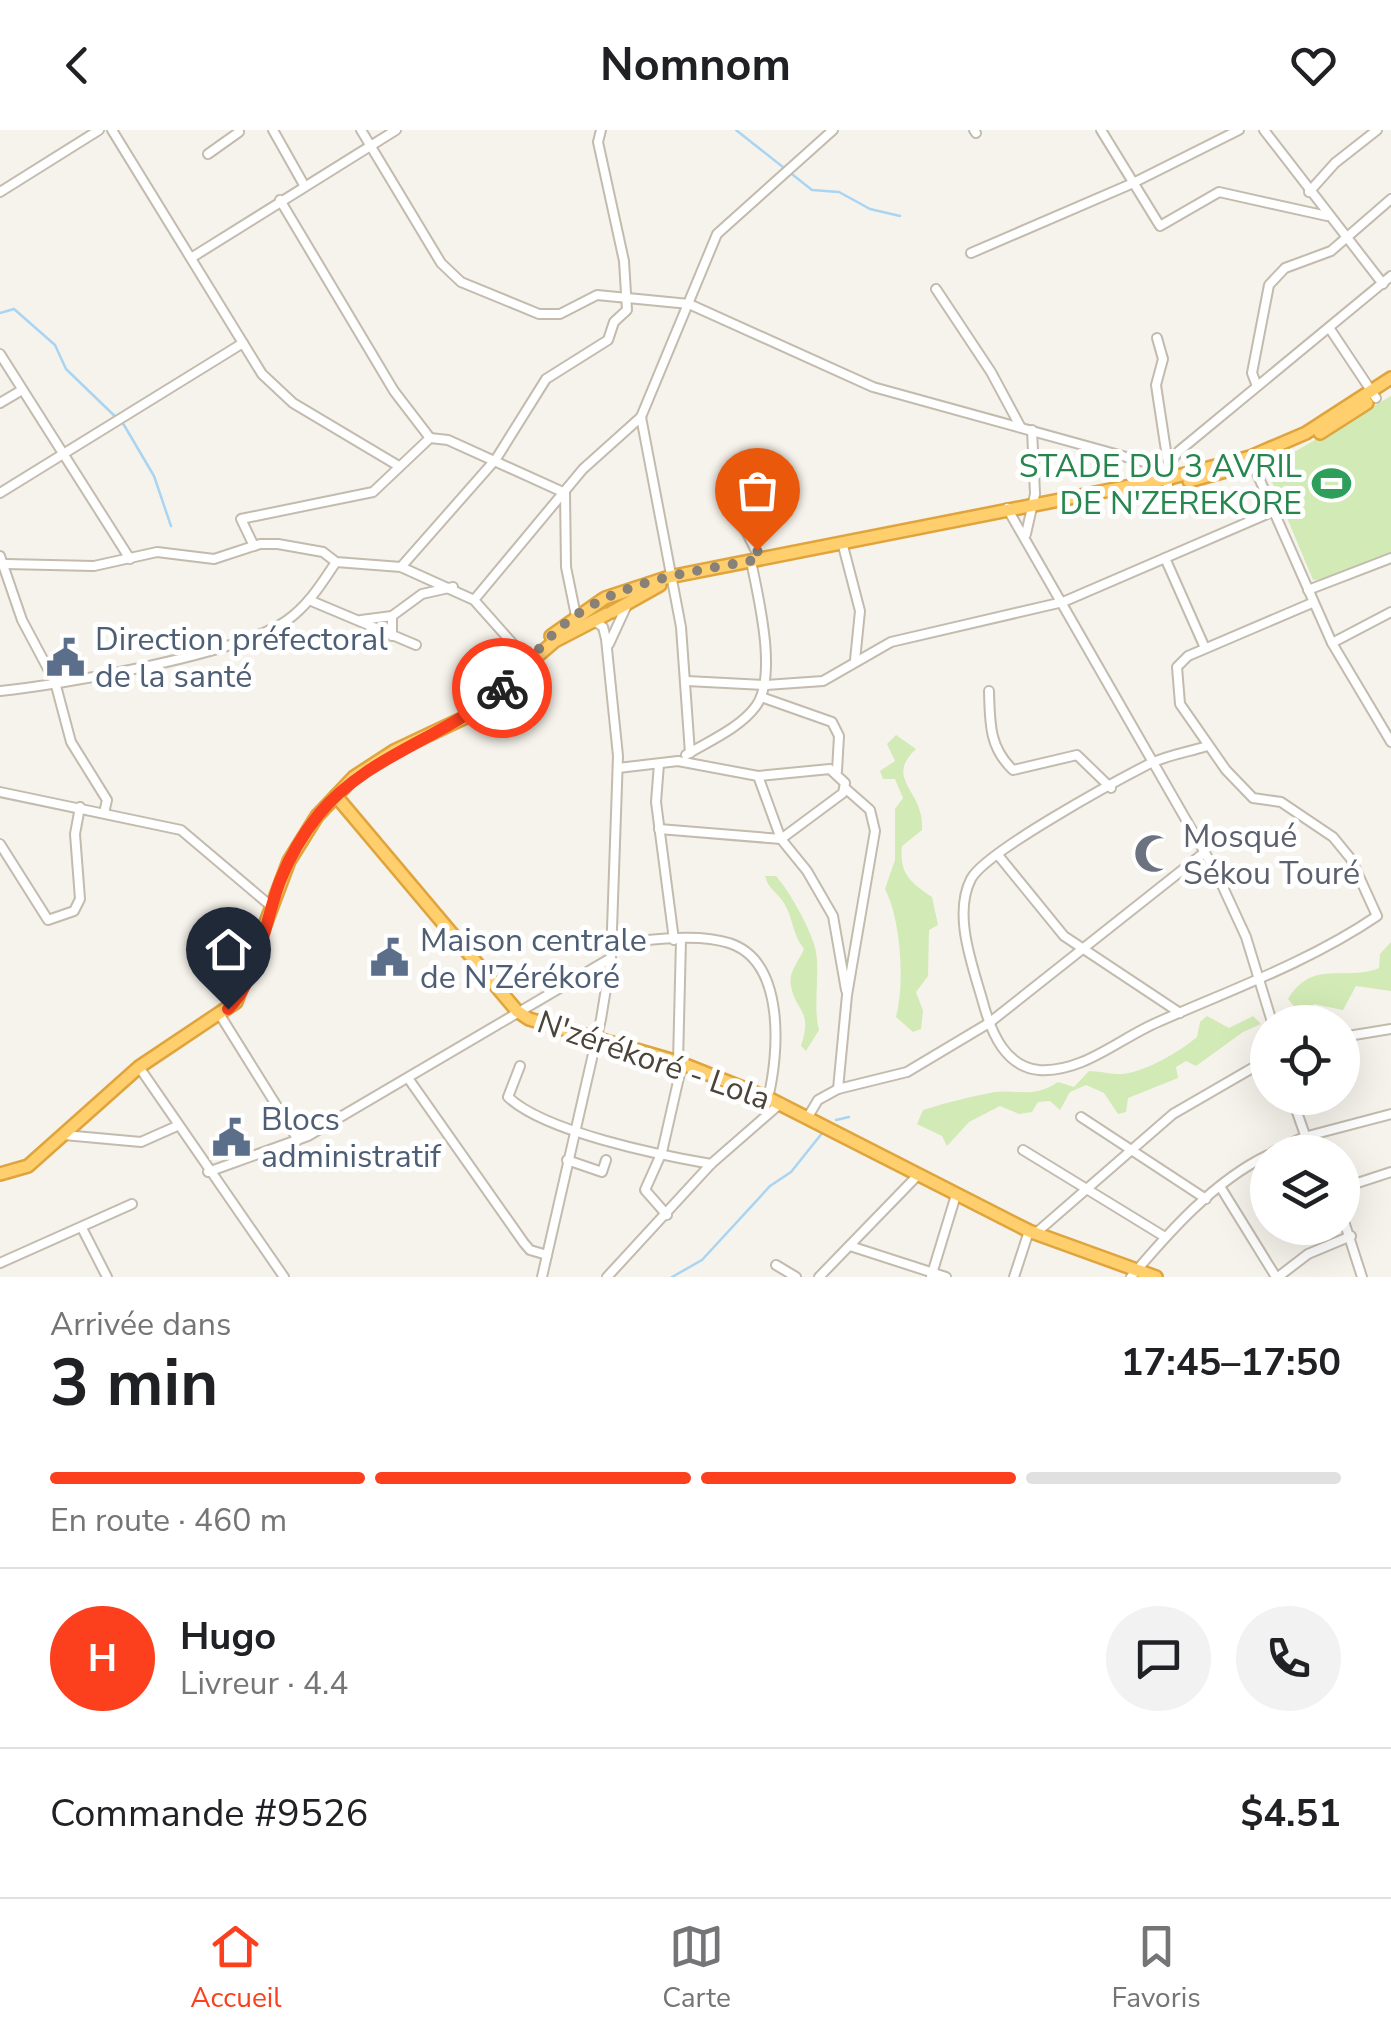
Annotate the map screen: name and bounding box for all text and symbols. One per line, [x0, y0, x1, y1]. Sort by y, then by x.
text: Nomnom [600, 35, 791, 96]
icon: back [50, 38, 105, 93]
icon: heart [1286, 38, 1341, 93]
place label: STADE DU 3 AVRIL DE N'ZEREKORE [1019, 445, 1302, 525]
pin [715, 448, 800, 551]
icon: bag [730, 463, 785, 518]
sports icon: STADE DU 3 AVRIL DE N'ZEREKORE [1311, 463, 1353, 505]
place label: Direction préfectoral de la santé [95, 618, 388, 698]
public building icon: Direction préfectoral de la santé [44, 636, 86, 678]
courier [452, 638, 552, 738]
icon: bike [475, 661, 530, 716]
place label: Mosqué Sékou Touré [1183, 815, 1360, 895]
mosque icon: Mosqué Sékou Touré [1132, 833, 1174, 875]
pin [186, 907, 271, 1010]
place label: Maison centrale de N'Zérékoré [420, 919, 647, 999]
icon: home [201, 922, 256, 977]
public building icon: Maison centrale de N'Zérékoré [369, 937, 411, 979]
street label: N'zérékoré - Lola [532, 1000, 776, 1120]
map controls [1250, 1005, 1360, 1245]
button: locate [1250, 1005, 1360, 1115]
place label: Blocs administratif [261, 1098, 442, 1178]
public building icon: Blocs administratif [210, 1116, 252, 1158]
button: layers [1250, 1135, 1360, 1245]
text: Arrivée dans [50, 1303, 231, 1346]
text: 17:45–17:50 [1121, 1337, 1341, 1388]
text: 3 min [50, 1339, 218, 1428]
text: En route · 460 m [50, 1499, 287, 1542]
button: chat [1106, 1606, 1211, 1711]
button: phone [1236, 1606, 1341, 1711]
text: Hugo [180, 1611, 276, 1662]
text: H [88, 1633, 117, 1684]
text: Livreur · 4.4 [180, 1662, 348, 1705]
text: Commande #9526 [50, 1788, 368, 1839]
text: $4.51 [1240, 1788, 1341, 1839]
tab: Accueil [190, 1919, 282, 2017]
tab: Carte [662, 1919, 731, 2017]
tab: Favoris [1111, 1919, 1201, 2017]

